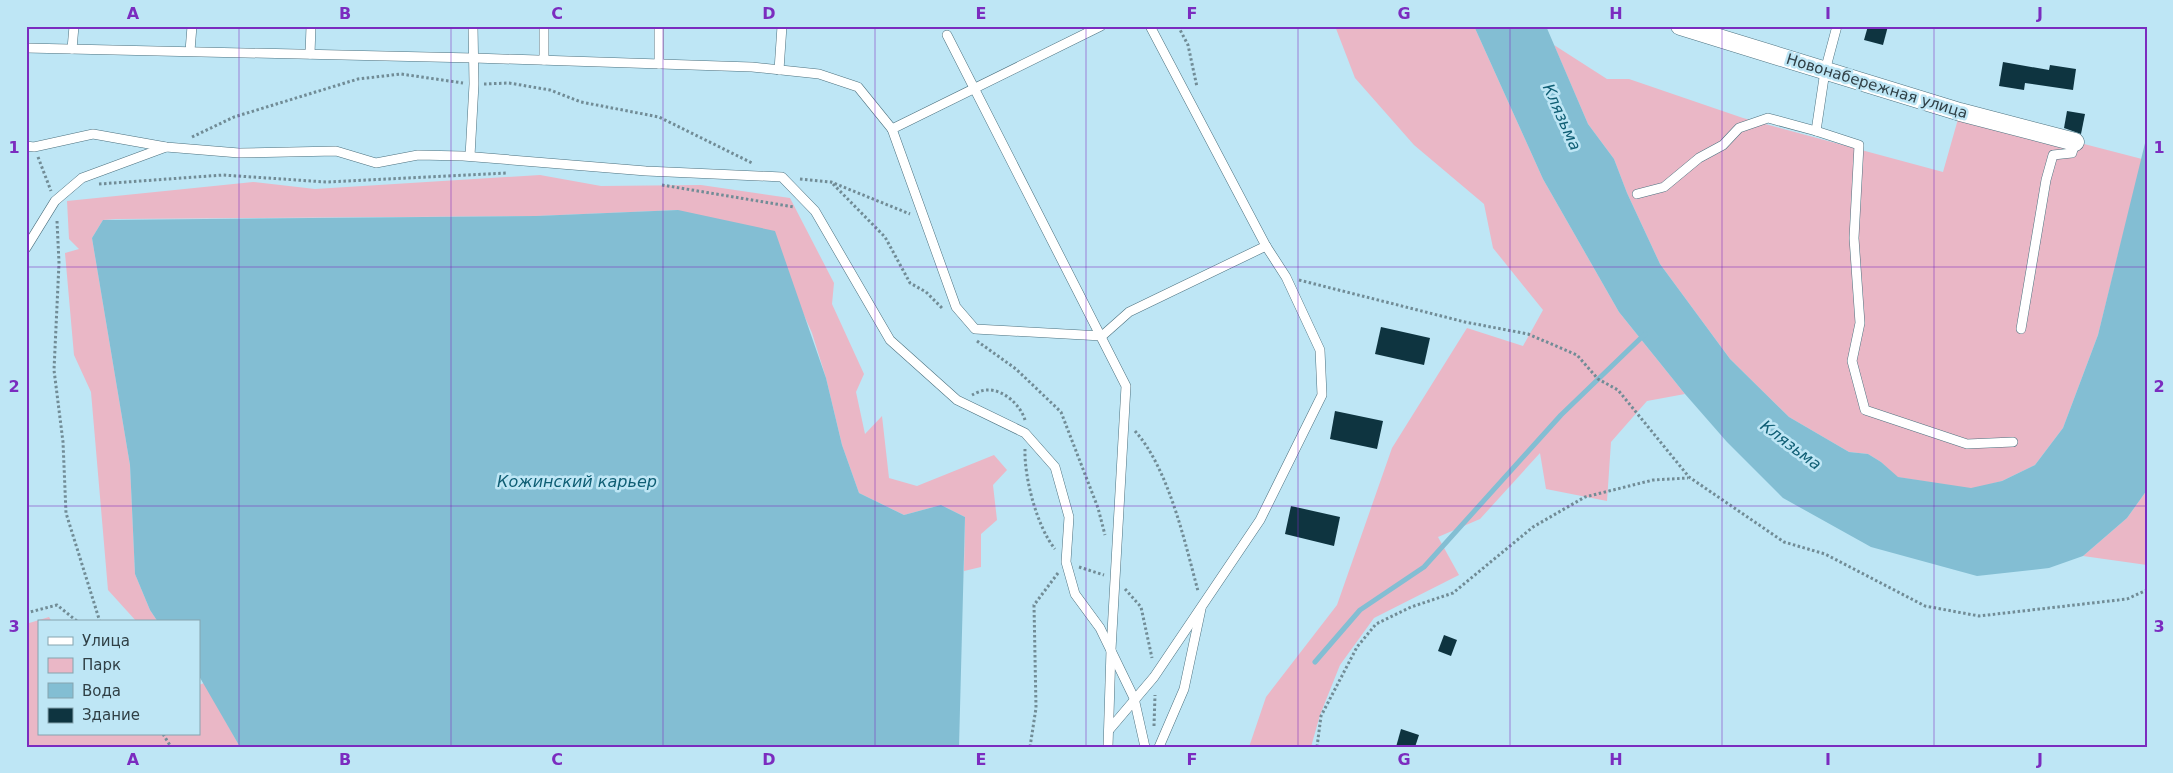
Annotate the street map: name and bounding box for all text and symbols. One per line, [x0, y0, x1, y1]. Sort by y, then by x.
text: A [127, 4, 140, 23]
text: B [339, 4, 351, 23]
text: C [551, 4, 563, 23]
text: D [762, 4, 776, 23]
text: E [976, 4, 986, 23]
text: F [1187, 4, 1197, 23]
text: G [1397, 4, 1411, 23]
text: H [1609, 4, 1623, 23]
text: I [1825, 4, 1831, 23]
text: J [2036, 4, 2043, 23]
street label: Новонабережная улица [1784, 50, 1970, 122]
water label: Клязьма [1539, 81, 1585, 153]
text: 1 [8, 138, 20, 157]
text: 1 [2153, 138, 2165, 157]
text: 2 [8, 377, 20, 396]
text: 2 [2153, 377, 2165, 396]
water label: Клязьма [1757, 416, 1825, 474]
water label: Кожинский карьер [497, 472, 657, 491]
text: 3 [8, 617, 20, 636]
text: 3 [2153, 617, 2165, 636]
legend [38, 620, 200, 736]
text: Улица [82, 632, 130, 650]
text: Парк [82, 656, 121, 674]
text: Вода [82, 682, 121, 700]
text: Здание [82, 706, 140, 724]
text: A [127, 750, 140, 769]
text: B [339, 750, 351, 769]
text: C [551, 750, 563, 769]
text: D [762, 750, 776, 769]
text: E [976, 750, 986, 769]
text: F [1187, 750, 1197, 769]
text: G [1397, 750, 1411, 769]
text: H [1609, 750, 1623, 769]
text: I [1825, 750, 1831, 769]
text: J [2036, 750, 2043, 769]

